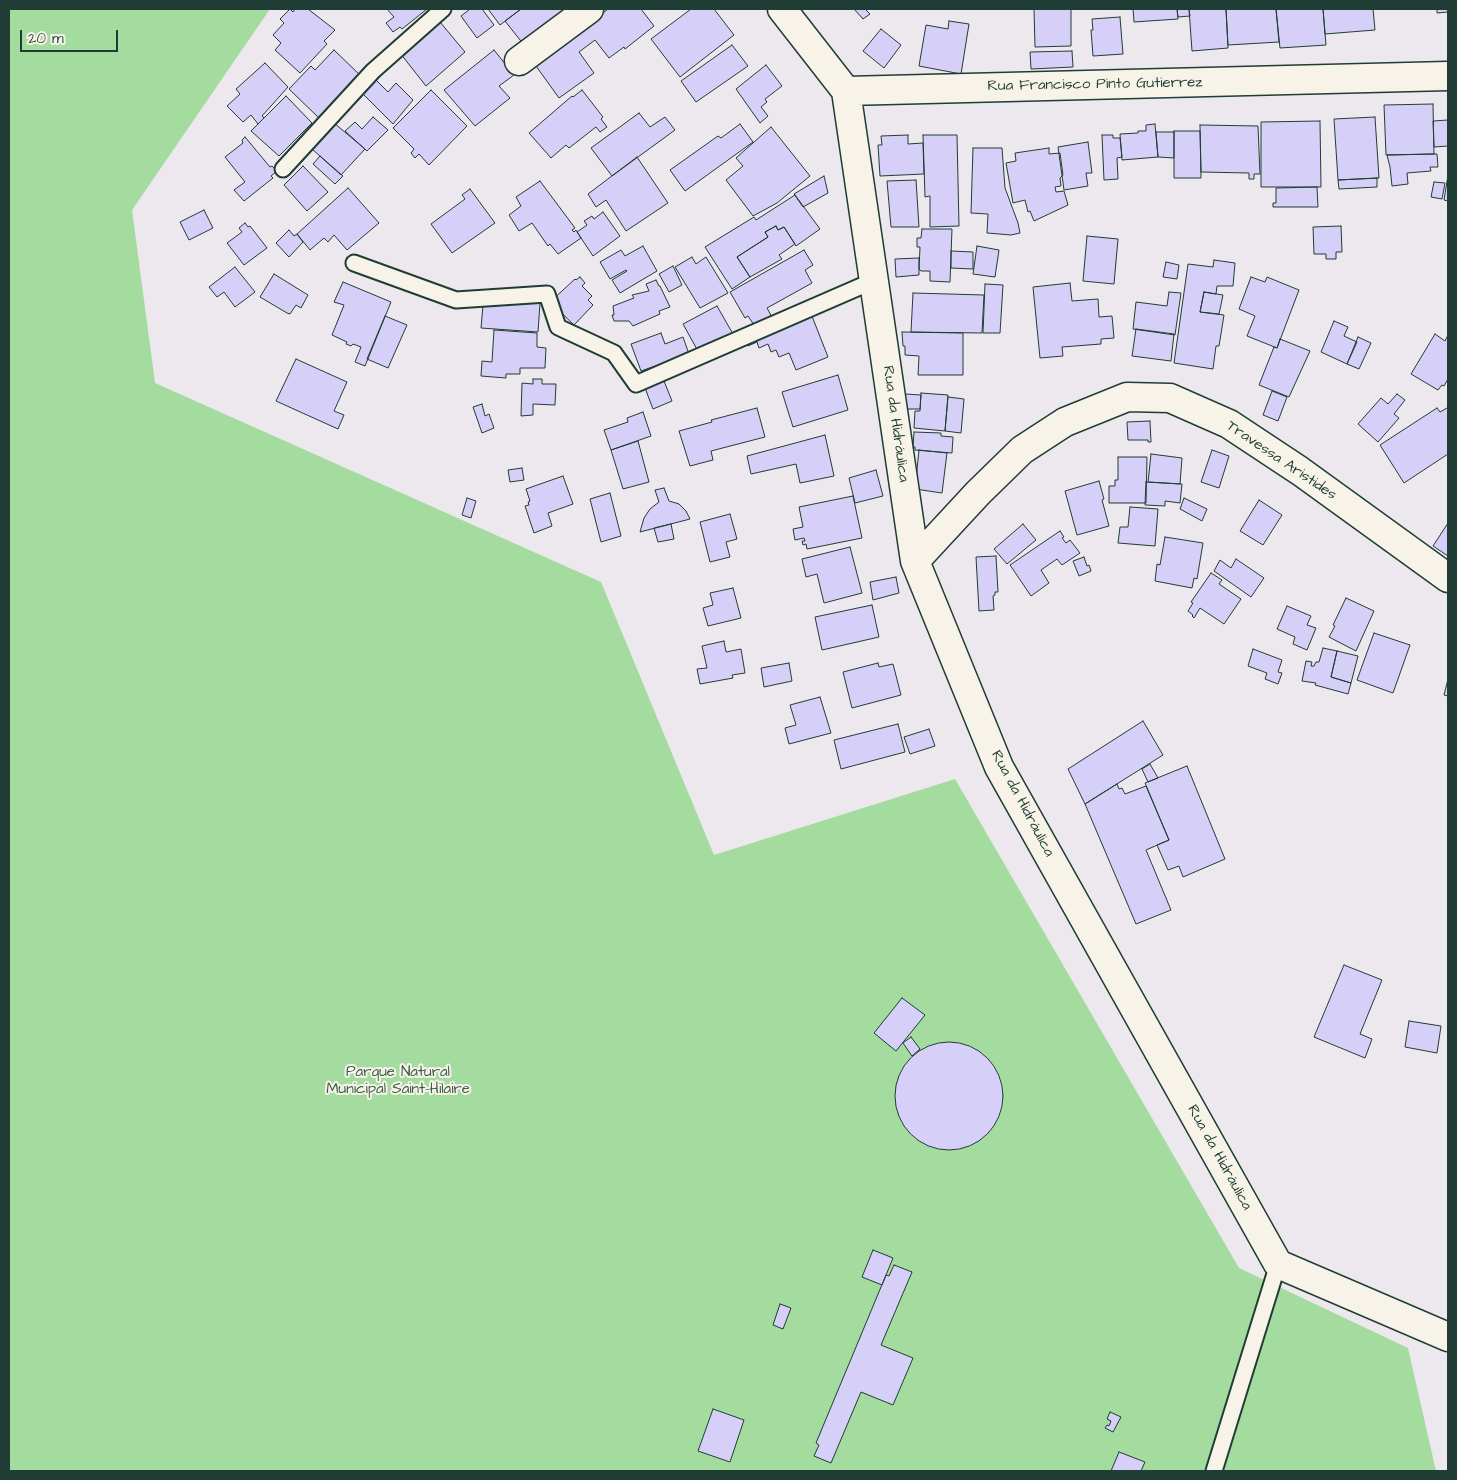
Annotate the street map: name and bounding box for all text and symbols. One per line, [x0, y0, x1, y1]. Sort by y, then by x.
scale bar [22, 20, 120, 52]
text: 20 m [28, 28, 64, 49]
street label: Rua Francisco Pinto Gutierrez [987, 74, 1203, 96]
street label: Rua da Hidráulica [878, 365, 912, 483]
street label: Travessa Aristides [1222, 417, 1340, 505]
street label: Rua da Hidráulica [986, 748, 1058, 860]
park label: Parque Natural Municipal Saint-Hilaire [326, 1064, 470, 1099]
street label: Rua da Hidráulica [1183, 1102, 1255, 1214]

